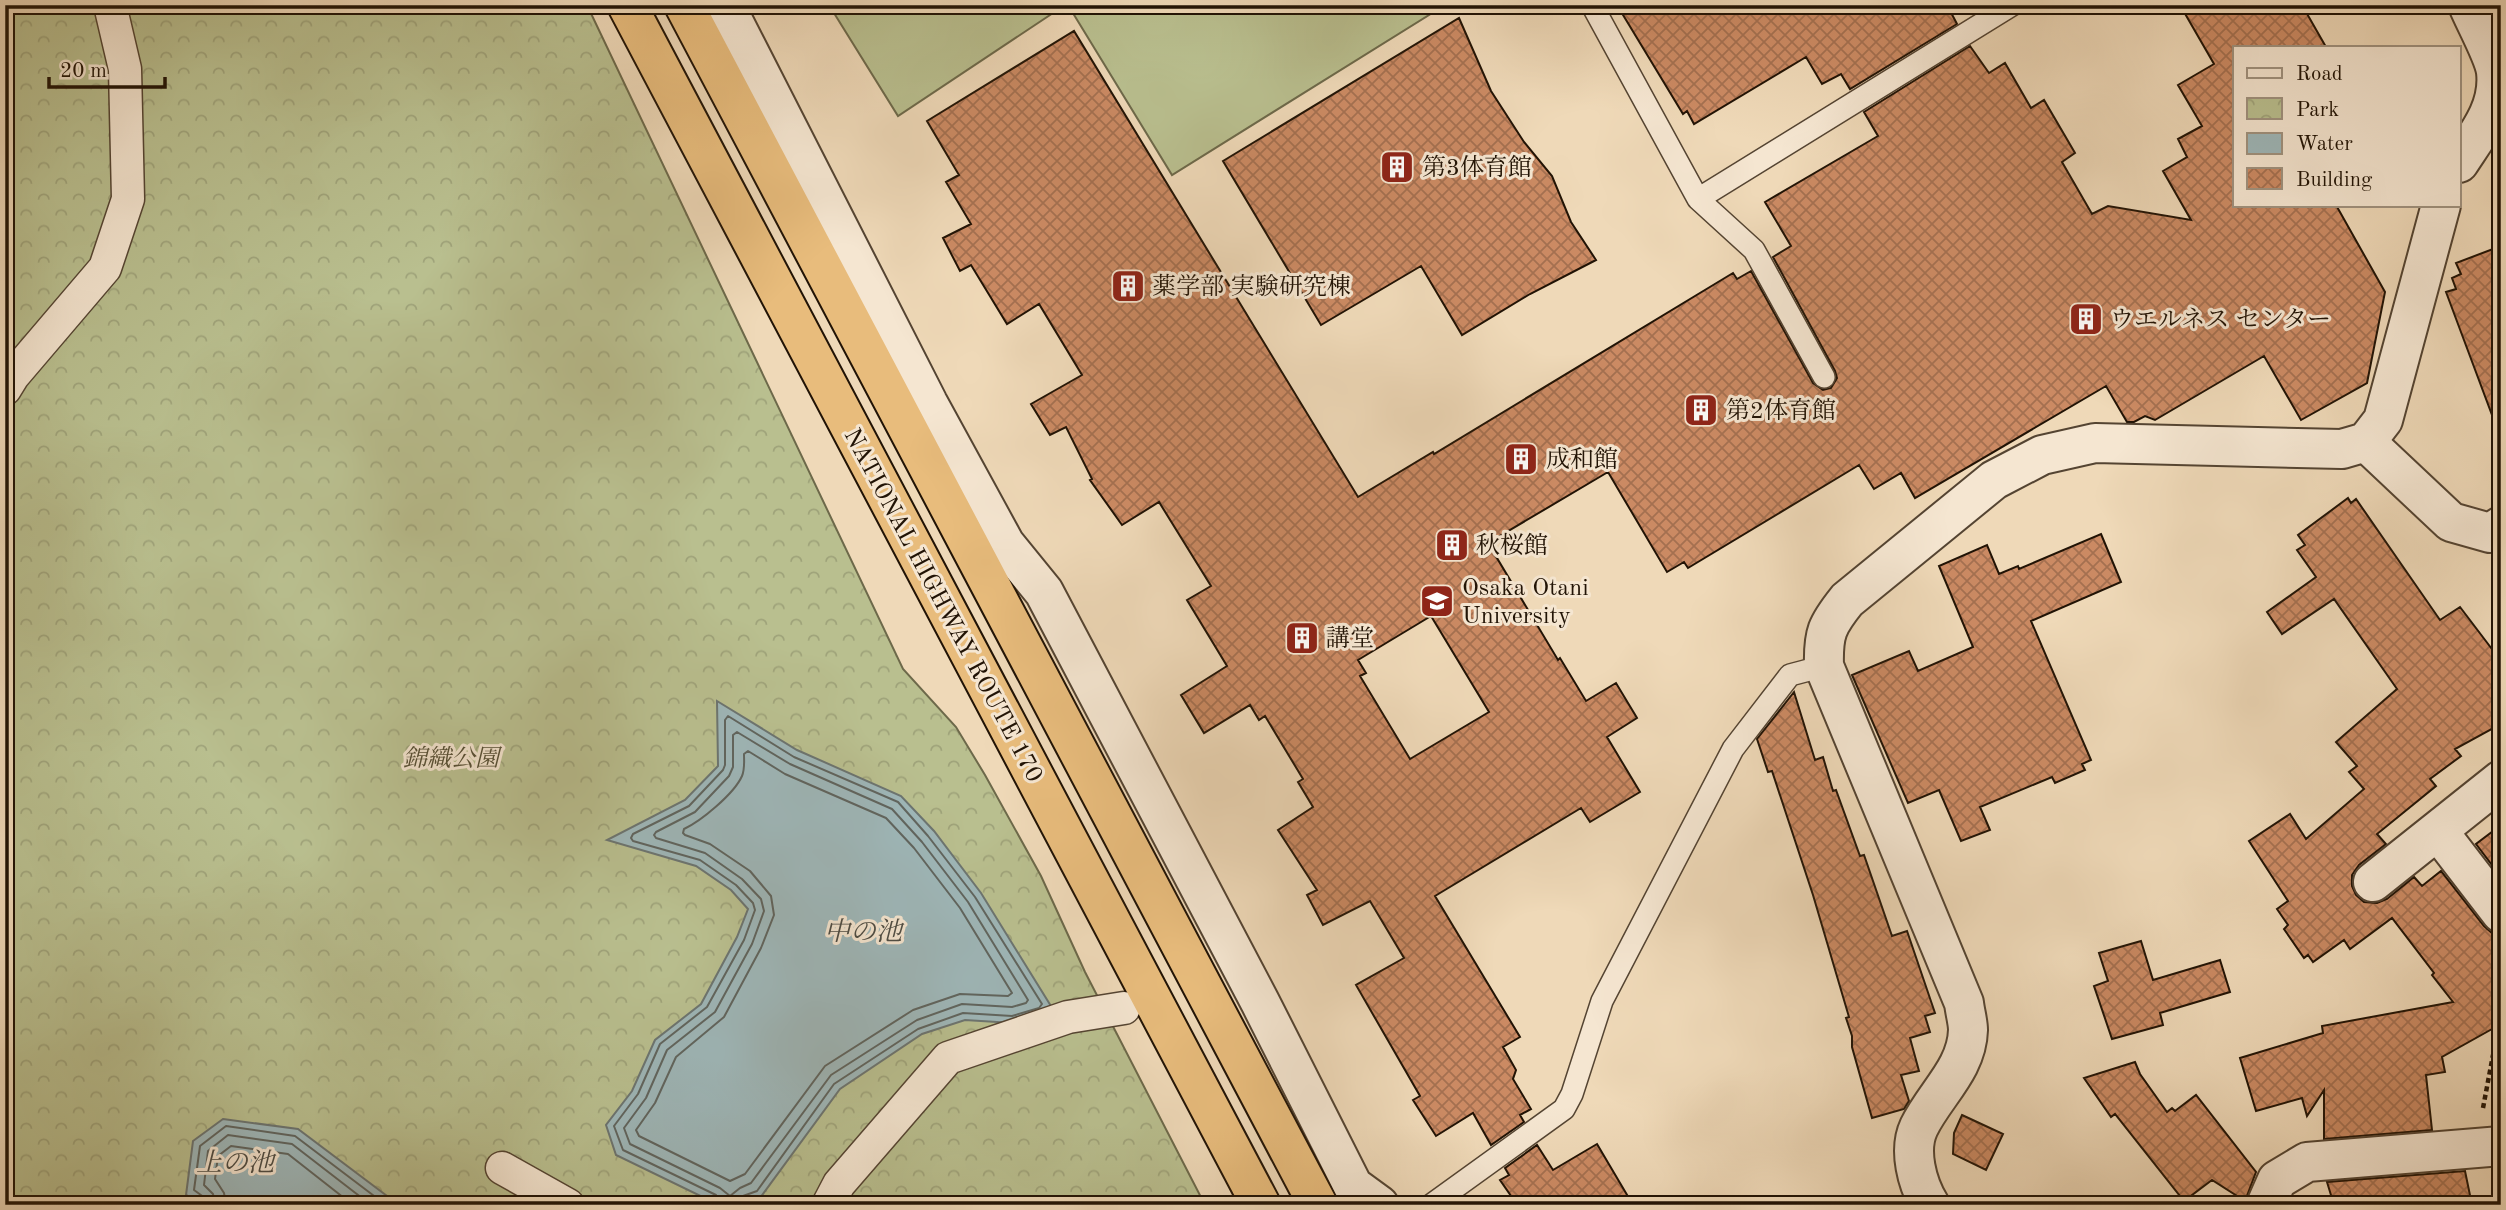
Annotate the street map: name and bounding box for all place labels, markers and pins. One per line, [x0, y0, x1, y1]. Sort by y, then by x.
building icon: 第3体育館 [1378, 148, 1416, 186]
place label: 第3体育館 [1422, 154, 1532, 181]
building icon: 薬学部 実験研究棟 [1109, 267, 1147, 305]
place label: 薬学部 実験研究棟 [1152, 273, 1351, 300]
building icon: ウエルネス センター [2067, 300, 2105, 338]
place label: ウエルネス センター [2110, 307, 2331, 333]
building icon: 第2体育館 [1682, 391, 1720, 429]
place label: 第2体育館 [1726, 397, 1836, 424]
building icon: 成和館 [1502, 440, 1540, 478]
place label: 成和館 [1546, 446, 1618, 473]
building icon: 秋桜館 [1433, 526, 1471, 564]
place label: 秋桜館 [1476, 532, 1548, 559]
place label: Osaka Otani University [1462, 577, 1589, 629]
school or university icon: Osaka Otani University [1418, 582, 1456, 620]
building icon: 講堂 [1283, 619, 1321, 657]
place label: 講堂 [1326, 625, 1374, 652]

